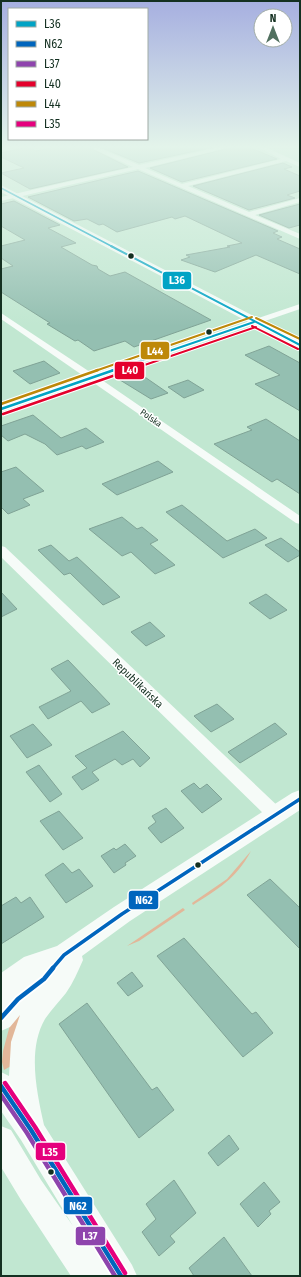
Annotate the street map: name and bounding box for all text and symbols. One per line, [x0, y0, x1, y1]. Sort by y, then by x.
legend [8, 8, 148, 140]
north arrow [253, 8, 293, 48]
text: N [270, 12, 276, 25]
text: L36 [44, 17, 61, 31]
text: N62 [44, 37, 62, 51]
text: L37 [44, 57, 60, 71]
text: L40 [44, 77, 61, 91]
text: L44 [44, 97, 61, 111]
text: L35 [44, 117, 61, 131]
unlabelled marker [126, 251, 136, 261]
line badge: L36 [162, 271, 192, 290]
text: L36 [169, 274, 185, 287]
unlabelled marker [204, 327, 214, 337]
line badge: L44 [140, 341, 170, 360]
text: L44 [147, 345, 163, 358]
line badge: L40 [114, 361, 145, 380]
text: L40 [122, 364, 138, 377]
street label: Polska [138, 407, 164, 429]
street label: Republikańska [110, 656, 166, 711]
unlabelled marker [193, 860, 203, 870]
line badge: N62 [128, 890, 159, 910]
text: N62 [135, 894, 153, 907]
line badge: L35 [35, 1142, 66, 1161]
text: L35 [42, 1146, 58, 1159]
unlabelled marker [46, 1167, 56, 1177]
line badge: N62 [63, 1196, 93, 1215]
text: N62 [69, 1200, 87, 1213]
line badge: L37 [75, 1226, 106, 1246]
text: L37 [83, 1230, 98, 1243]

